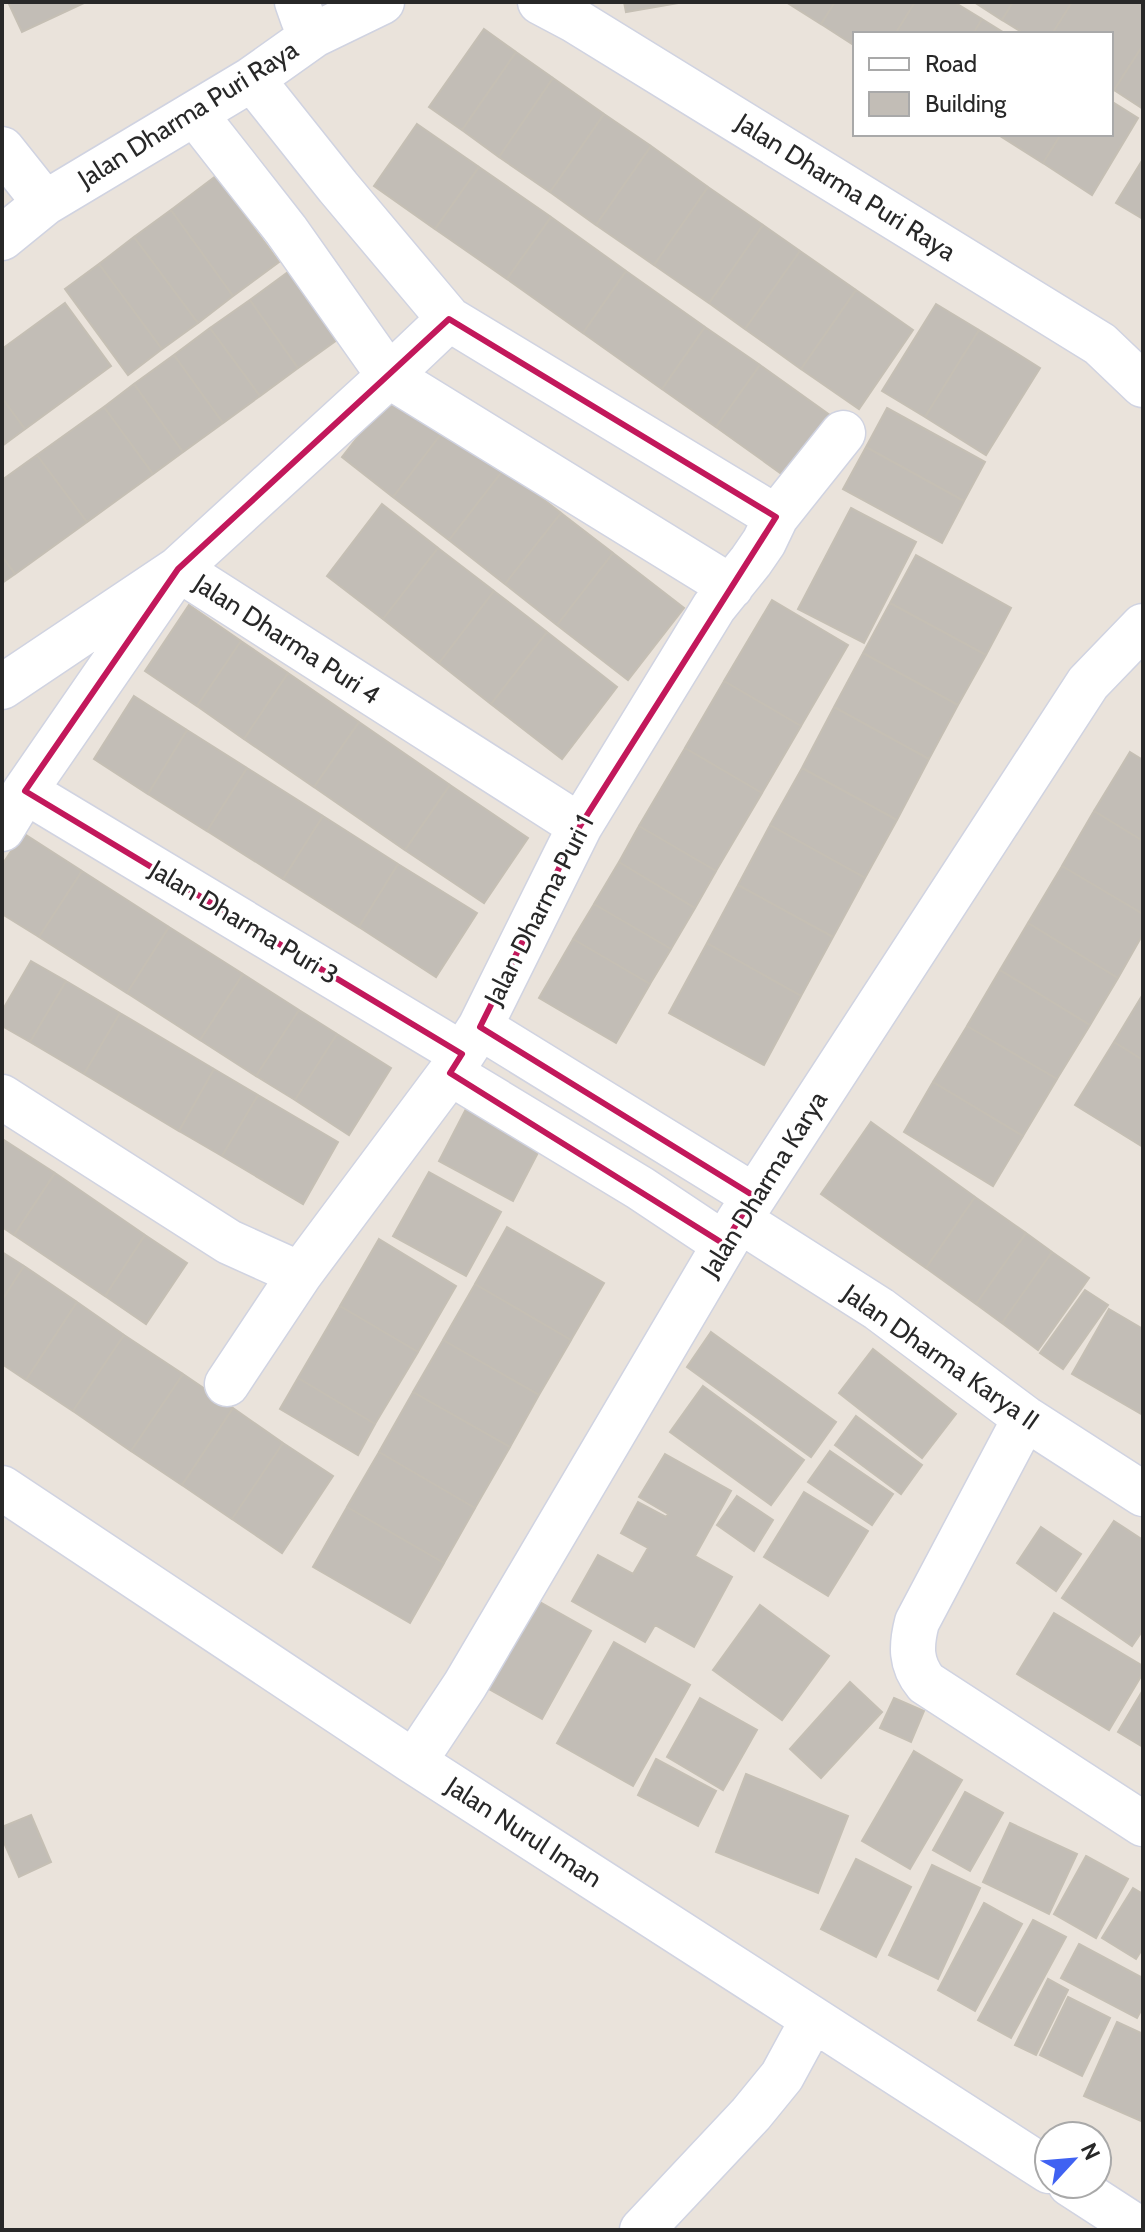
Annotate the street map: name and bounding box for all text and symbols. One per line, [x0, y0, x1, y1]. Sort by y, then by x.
legend [853, 32, 1113, 136]
street label: Jalan Dharma Puri Raya [71, 33, 304, 195]
text: Road [925, 49, 977, 78]
text: Building [925, 89, 1007, 118]
street label: Jalan Dharma Puri Raya [729, 106, 962, 268]
street label: Jalan Dharma Puri 4 [187, 566, 386, 711]
street label: Jalan Dharma Puri 1 [477, 810, 601, 1011]
street label: Jalan Dharma Puri 3 [143, 853, 344, 991]
street label: Jalan Dharma Karya [693, 1085, 834, 1284]
street label: Jalan Dharma Karya II [836, 1277, 1045, 1437]
street label: Jalan Nurul Iman [439, 1769, 608, 1894]
north arrow [1033, 2120, 1113, 2200]
text: N [1075, 2139, 1106, 2164]

